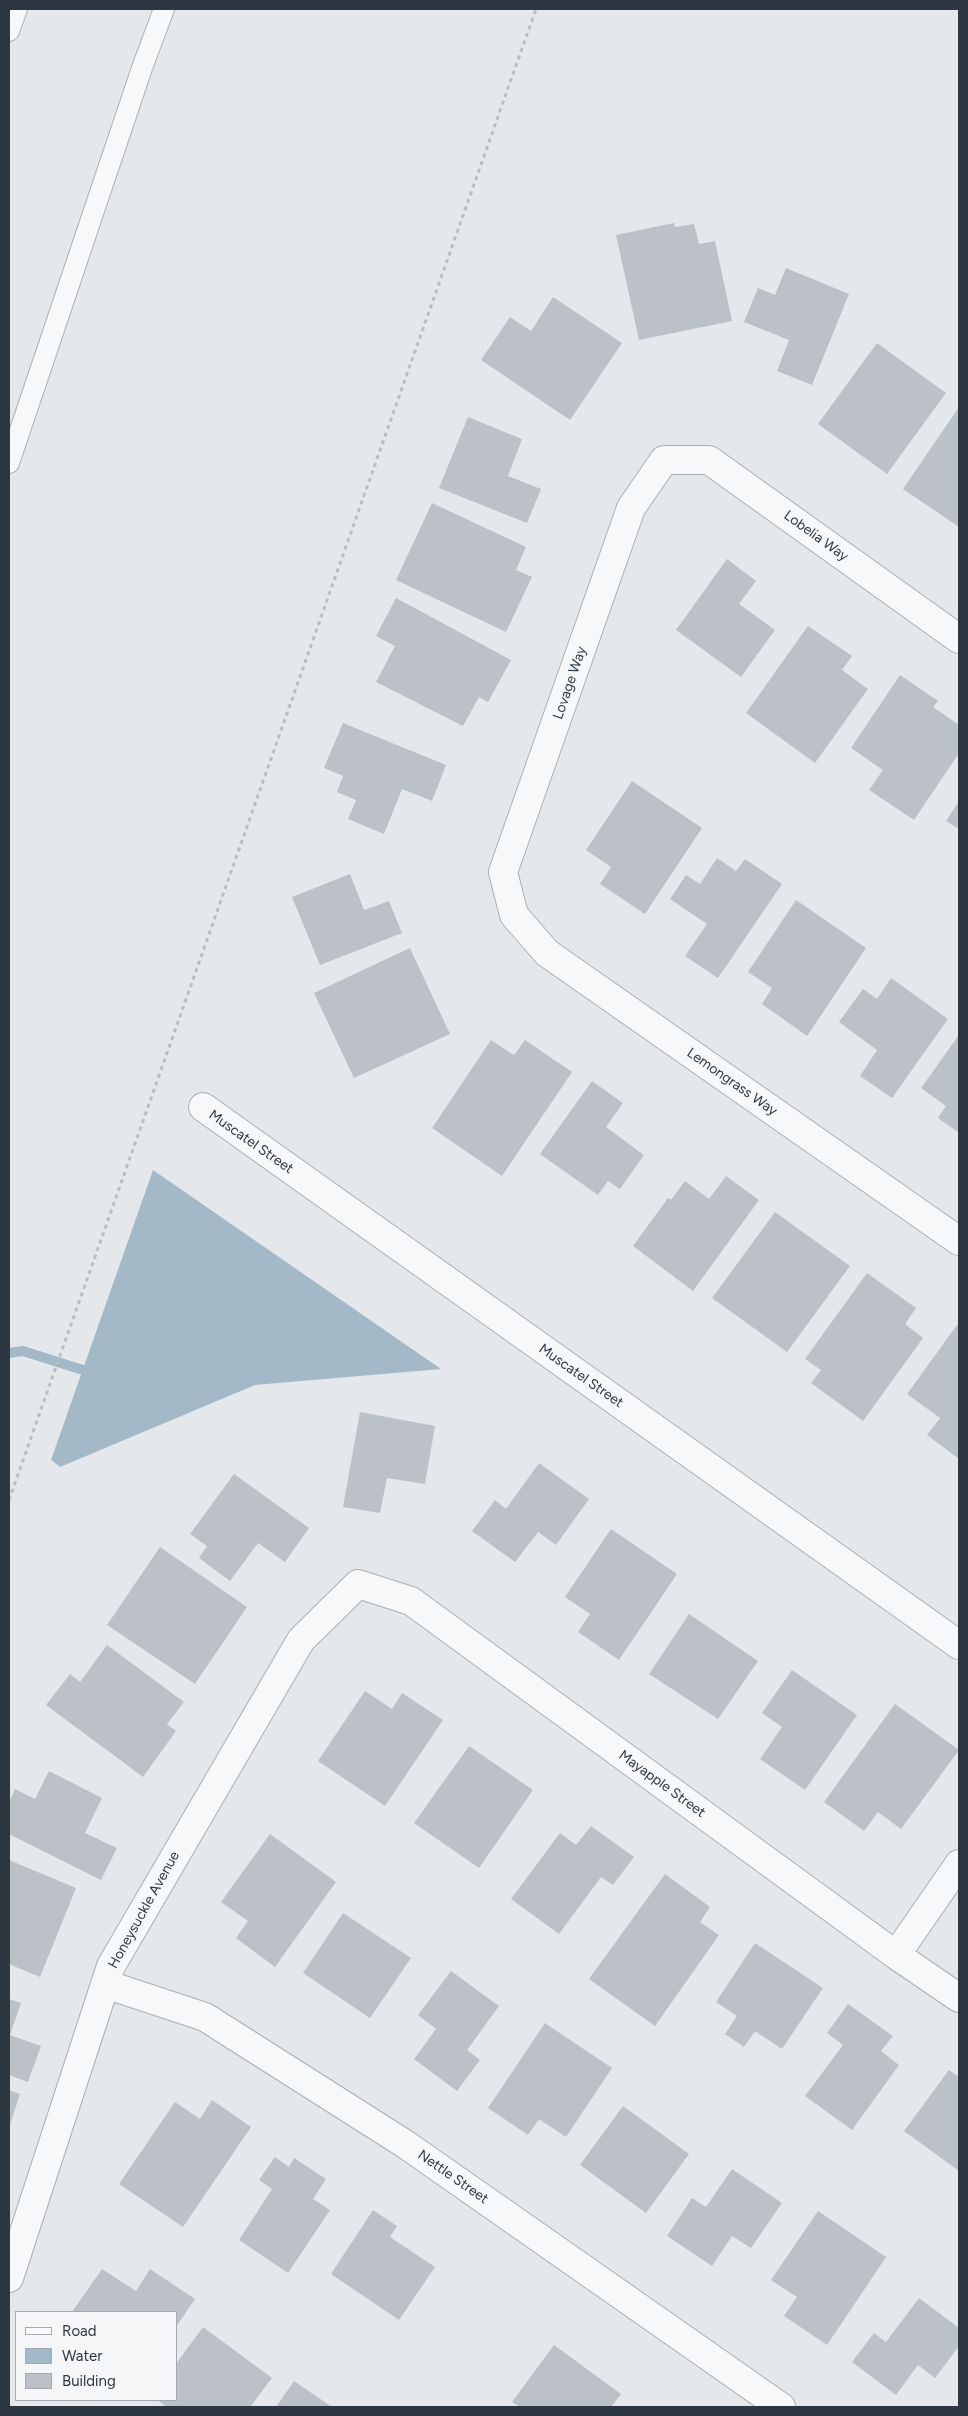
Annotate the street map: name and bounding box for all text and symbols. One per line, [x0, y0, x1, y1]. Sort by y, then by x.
street label: Lobelia Way [781, 507, 851, 565]
street label: Lovage Way [550, 644, 590, 722]
street label: Lemongrass Way [684, 1045, 780, 1119]
street label: Muscatel Street [205, 1107, 297, 1177]
street label: Muscatel Street [535, 1341, 627, 1411]
street label: Mayapple Street [615, 1747, 709, 1821]
street label: Honeysuckle Avenue [105, 1848, 183, 1972]
street label: Nettle Street [414, 2146, 492, 2208]
legend [15, 2311, 178, 2401]
text: Road [62, 2322, 97, 2340]
text: Water [62, 2347, 102, 2365]
text: Building [62, 2372, 116, 2390]

